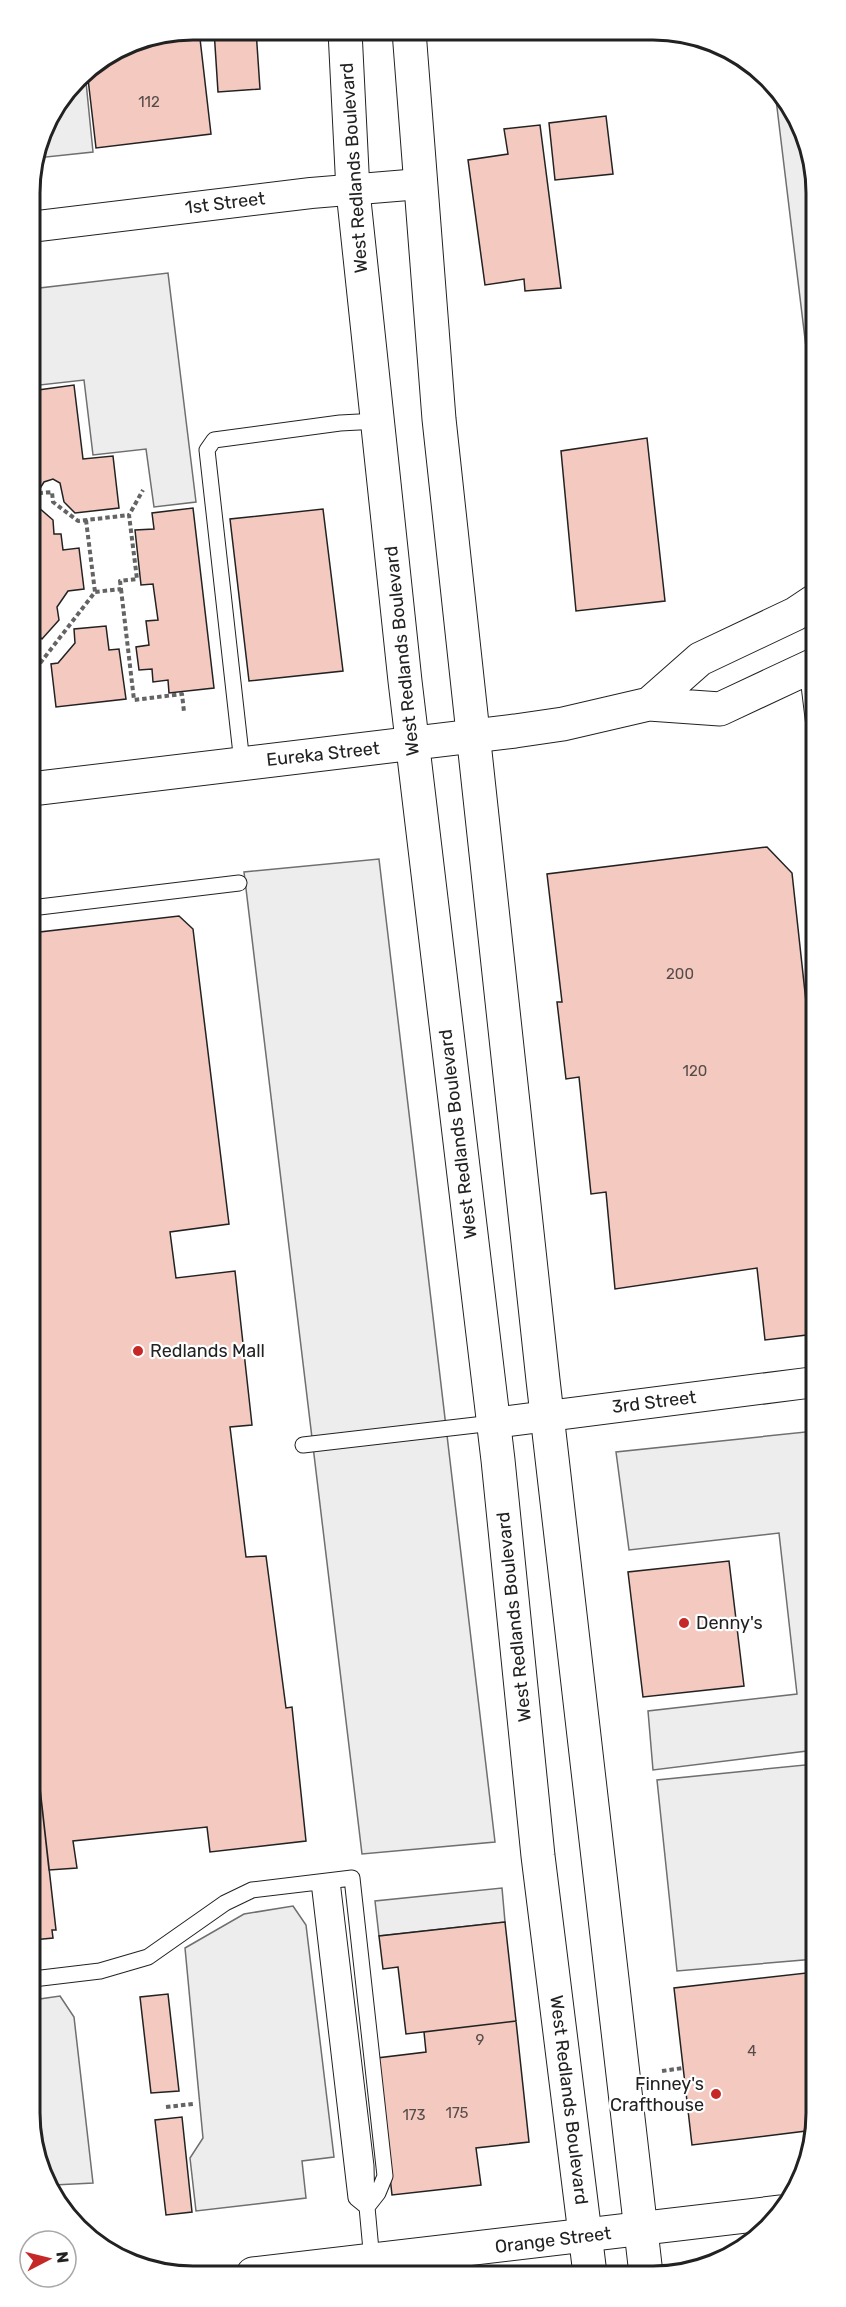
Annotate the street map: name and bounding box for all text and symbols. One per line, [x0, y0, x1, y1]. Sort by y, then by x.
street label: West Redlands Boulevard [336, 62, 372, 274]
house number: 112 [138, 93, 160, 111]
street label: 1st Street [184, 187, 266, 219]
street label: West Redlands Boulevard [380, 545, 424, 757]
street label: Eureka Street [265, 737, 381, 771]
house number: 200 [666, 965, 694, 983]
street label: West Redlands Boulevard [434, 1028, 482, 1240]
house number: 120 [683, 1062, 707, 1080]
place label: Redlands Mall [150, 1340, 265, 1362]
marker: Redlands Mall [131, 1344, 145, 1358]
street label: 3rd Street [611, 1386, 697, 1418]
street label: West Redlands Boulevard [492, 1511, 536, 1723]
place label: Denny's [696, 1612, 763, 1634]
marker: Denny's [677, 1616, 691, 1630]
street label: West Redlands Boulevard [545, 1994, 593, 2206]
house number: 9 [476, 2031, 485, 2049]
house number: 4 [747, 2042, 757, 2060]
place label: Finney's Crafthouse [610, 2073, 704, 2116]
marker: Finney's Crafthouse [709, 2087, 723, 2101]
house number: 175 [445, 2104, 469, 2122]
house number: 173 [402, 2106, 426, 2124]
street label: Orange Street [494, 2222, 612, 2258]
north arrow [18, 2229, 78, 2289]
text: N [52, 2250, 73, 2264]

